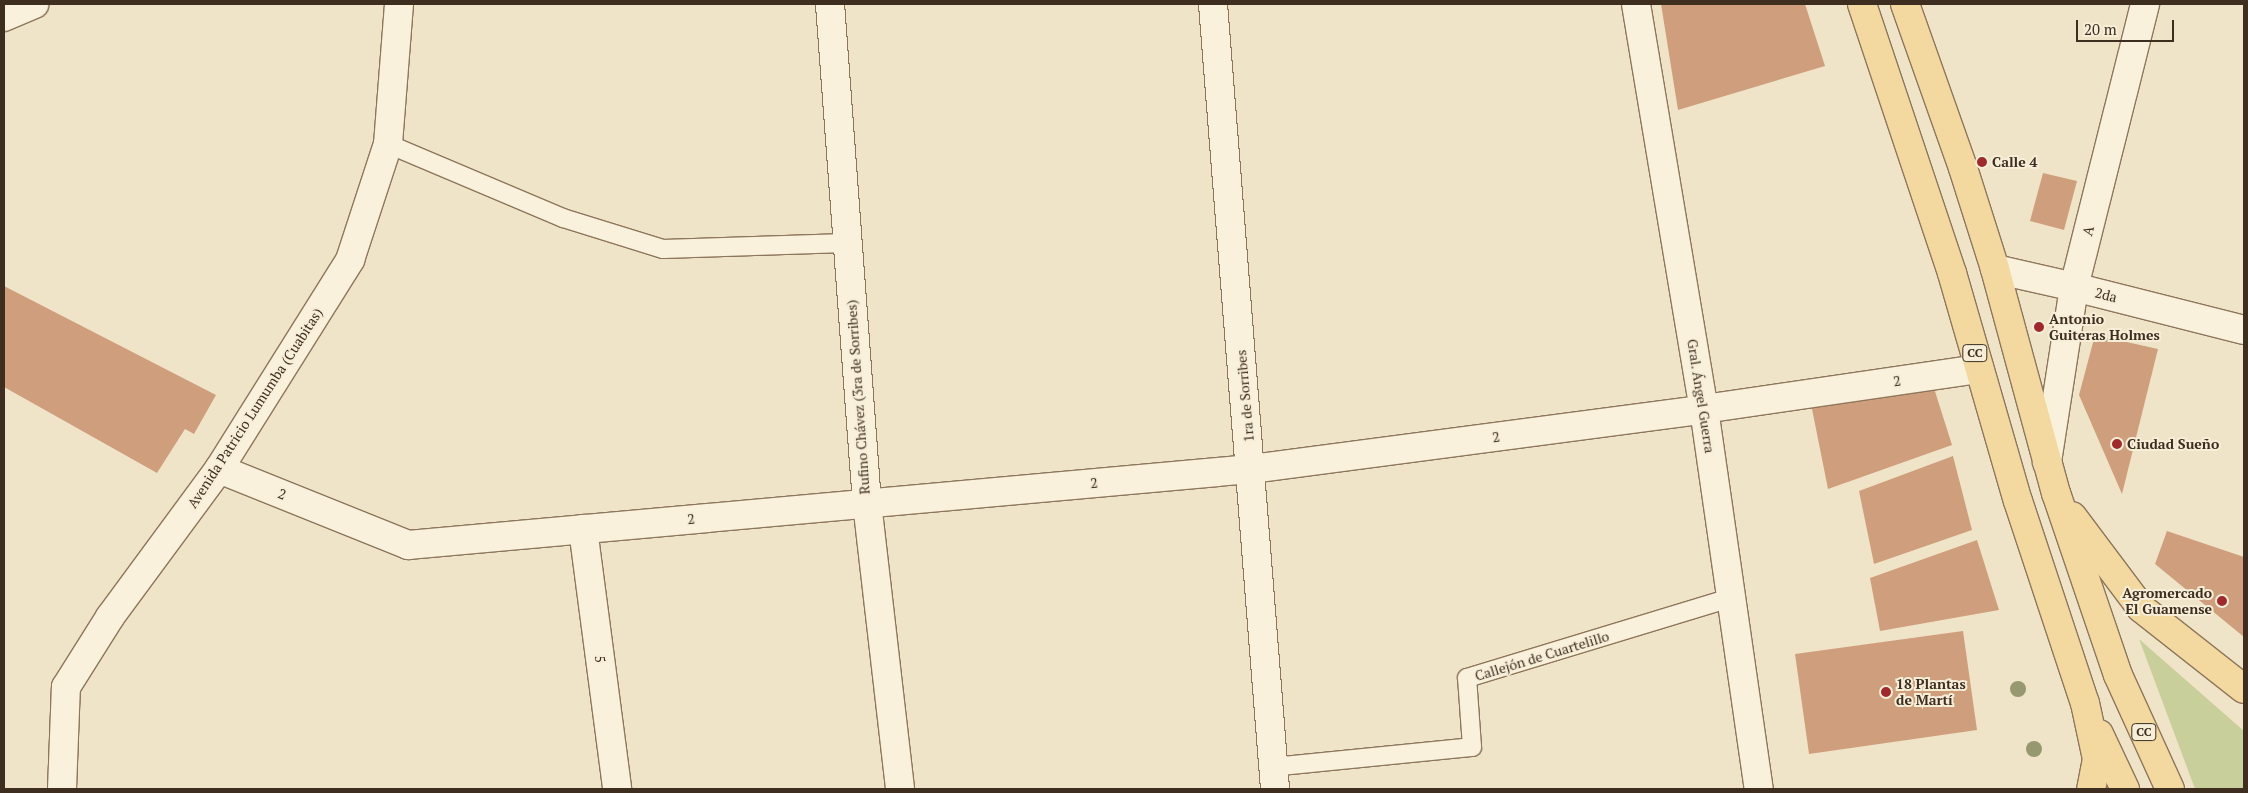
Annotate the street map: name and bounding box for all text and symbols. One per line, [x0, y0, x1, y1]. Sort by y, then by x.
scale bar [2078, 10, 2176, 42]
text: 20 m [2084, 19, 2117, 39]
place label: Calle 4 [1992, 154, 2037, 170]
marker: Calle 4 [1976, 156, 1988, 168]
street label: A [2079, 224, 2097, 238]
street label: 2da [2093, 284, 2119, 306]
street label: Rufino Chávez (3ra de Sorribes) [843, 299, 873, 495]
street label: Avenida Patricio Lumumba (Cuabitas) [184, 305, 326, 511]
place label: Antonio Guiteras Holmes [2049, 311, 2160, 344]
marker: Antonio Guiteras Holmes [2033, 321, 2045, 333]
street label: Gral. Ángel Guerra [1684, 337, 1718, 455]
road number: CC [1961, 343, 1989, 362]
street label: 1ra de Sorribes [1233, 349, 1257, 443]
street label: 2 [1892, 372, 1902, 390]
street label: 2 [1491, 428, 1501, 446]
place label: Ciudad Sueño [2127, 436, 2219, 452]
marker: Ciudad Sueño [2111, 438, 2123, 450]
street label: 2 [1090, 474, 1098, 492]
street label: 2 [275, 485, 289, 503]
street label: 2 [687, 510, 695, 528]
place label: Agromercado El Guamense [2122, 585, 2212, 618]
marker: Agromercado El Guamense [2216, 595, 2228, 607]
street label: Callejón de Cuartelillo [1473, 628, 1611, 684]
street label: 5 [591, 654, 609, 664]
place label: 18 Plantas de Martí [1896, 676, 1966, 709]
marker: 18 Plantas de Martí [1880, 686, 1892, 698]
road number: CC [2130, 722, 2158, 742]

